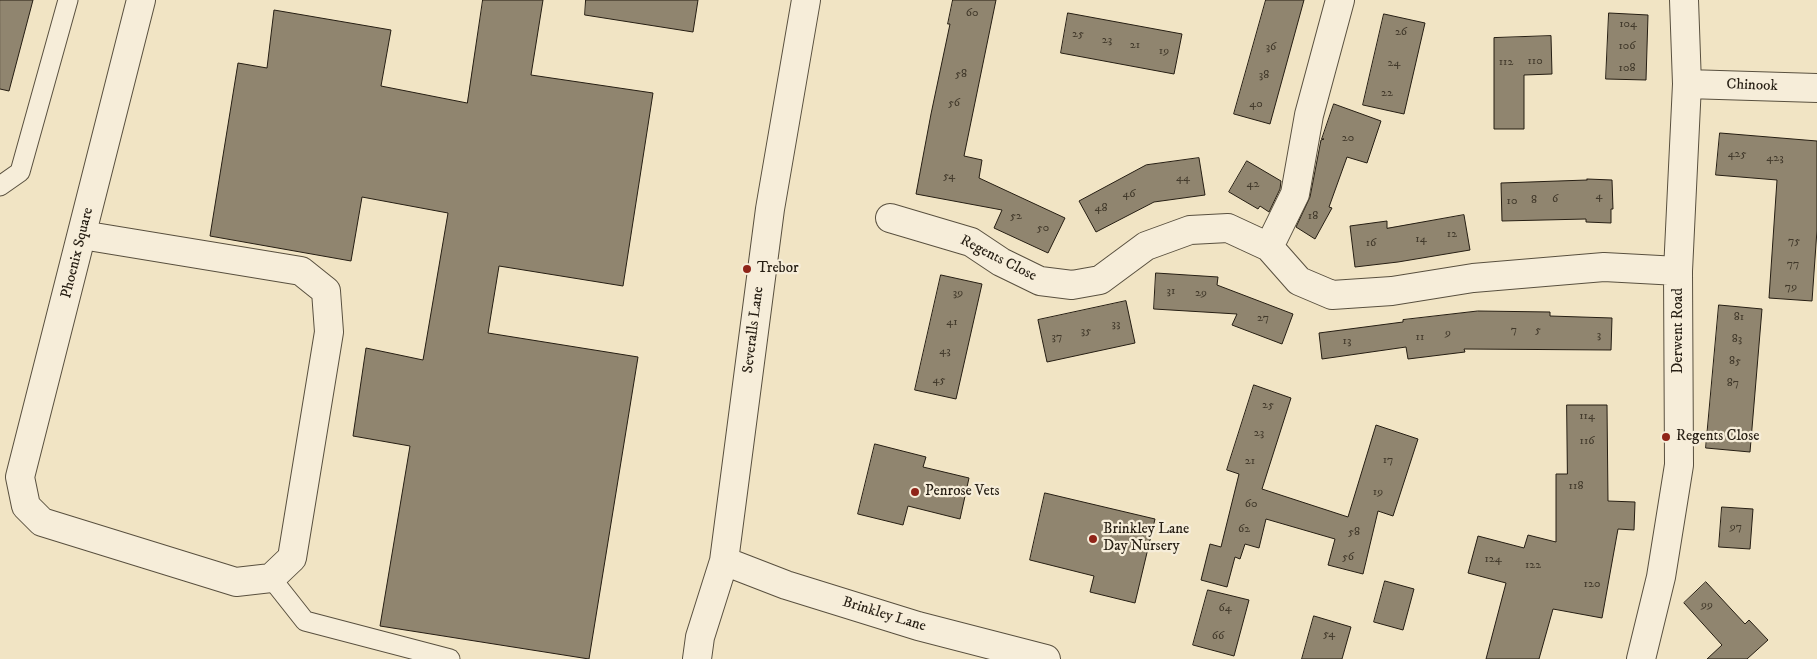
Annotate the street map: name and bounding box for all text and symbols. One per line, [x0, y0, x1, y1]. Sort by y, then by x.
house number: 60 [966, 7, 978, 21]
house number: 104 [1619, 18, 1637, 32]
house number: 26 [1395, 26, 1407, 40]
house number: 25 [1072, 28, 1084, 42]
house number: 23 [1102, 34, 1112, 48]
house number: 21 [1130, 39, 1140, 53]
house number: 106 [1618, 40, 1636, 54]
house number: 36 [1266, 41, 1276, 55]
house number: 19 [1159, 45, 1169, 59]
house number: 110 [1527, 55, 1543, 69]
house number: 112 [1499, 56, 1513, 70]
house number: 24 [1388, 57, 1400, 71]
house number: 108 [1619, 62, 1635, 76]
house number: 58 [955, 68, 967, 82]
house number: 38 [1259, 69, 1269, 83]
street label: Chinook [1726, 76, 1778, 96]
house number: 22 [1381, 87, 1393, 101]
house number: 56 [948, 97, 960, 111]
house number: 40 [1249, 98, 1263, 112]
house number: 20 [1342, 132, 1354, 146]
house number: 425 [1728, 148, 1746, 162]
house number: 423 [1766, 152, 1784, 166]
house number: 54 [943, 170, 955, 184]
house number: 44 [1176, 172, 1190, 186]
house number: 42 [1247, 178, 1259, 192]
house number: 46 [1122, 188, 1136, 202]
house number: 4 [1596, 190, 1602, 204]
house number: 6 [1552, 193, 1558, 207]
house number: 8 [1531, 194, 1537, 208]
house number: 10 [1507, 195, 1517, 209]
house number: 48 [1095, 202, 1107, 216]
street label: Phoenix Square [58, 206, 98, 300]
house number: 52 [1010, 210, 1022, 224]
house number: 18 [1308, 210, 1318, 224]
house number: 50 [1037, 222, 1049, 236]
house number: 12 [1447, 228, 1457, 242]
street label: Regents Close [957, 232, 1039, 286]
house number: 14 [1415, 233, 1427, 247]
house number: 75 [1788, 235, 1800, 249]
house number: 16 [1366, 237, 1376, 251]
house number: 77 [1787, 258, 1799, 272]
place label: Trebor [757, 260, 798, 278]
marker: Trebor [741, 263, 753, 275]
house number: 79 [1785, 281, 1797, 295]
house number: 31 [1167, 285, 1175, 299]
street label: Severalls Lane [740, 286, 768, 374]
house number: 39 [953, 287, 963, 301]
house number: 29 [1195, 287, 1207, 301]
street label: Derwent Road [1670, 288, 1688, 374]
house number: 81 [1734, 311, 1744, 325]
house number: 27 [1257, 312, 1269, 326]
house number: 41 [946, 316, 958, 330]
house number: 33 [1112, 318, 1120, 332]
house number: 7 [1511, 324, 1517, 338]
house number: 5 [1535, 324, 1541, 338]
house number: 35 [1081, 325, 1091, 339]
house number: 9 [1445, 327, 1451, 341]
house number: 3 [1597, 329, 1601, 343]
house number: 37 [1052, 331, 1062, 345]
house number: 11 [1416, 331, 1424, 345]
house number: 83 [1732, 333, 1742, 347]
house number: 13 [1343, 335, 1351, 349]
house number: 43 [939, 345, 951, 359]
house number: 85 [1729, 355, 1741, 369]
house number: 45 [933, 374, 945, 388]
house number: 87 [1727, 377, 1739, 391]
house number: 25 [1262, 399, 1274, 413]
house number: 114 [1579, 410, 1595, 424]
house number: 23 [1254, 427, 1264, 441]
place label: Regents Close [1676, 428, 1759, 446]
marker: Regents Close [1660, 431, 1672, 443]
house number: 116 [1579, 435, 1595, 449]
house number: 17 [1383, 454, 1393, 468]
house number: 21 [1245, 455, 1255, 469]
house number: 118 [1569, 480, 1583, 494]
place label: Penrose Vets [925, 483, 1000, 501]
marker: Penrose Vets [909, 486, 921, 498]
house number: 19 [1373, 486, 1383, 500]
house number: 60 [1245, 498, 1257, 512]
place label: Brinkley Lane Day Nursery [1103, 521, 1189, 556]
house number: 97 [1730, 521, 1742, 535]
house number: 62 [1238, 523, 1250, 537]
house number: 58 [1348, 526, 1360, 540]
marker: Brinkley Lane Day Nursery [1087, 533, 1099, 545]
house number: 56 [1342, 551, 1354, 565]
house number: 124 [1484, 553, 1502, 567]
house number: 122 [1525, 559, 1541, 573]
house number: 120 [1584, 578, 1600, 592]
street label: Brinkley Lane [840, 594, 928, 636]
house number: 99 [1701, 599, 1713, 613]
house number: 64 [1218, 602, 1232, 616]
house number: 54 [1323, 628, 1335, 642]
house number: 66 [1212, 630, 1224, 644]

